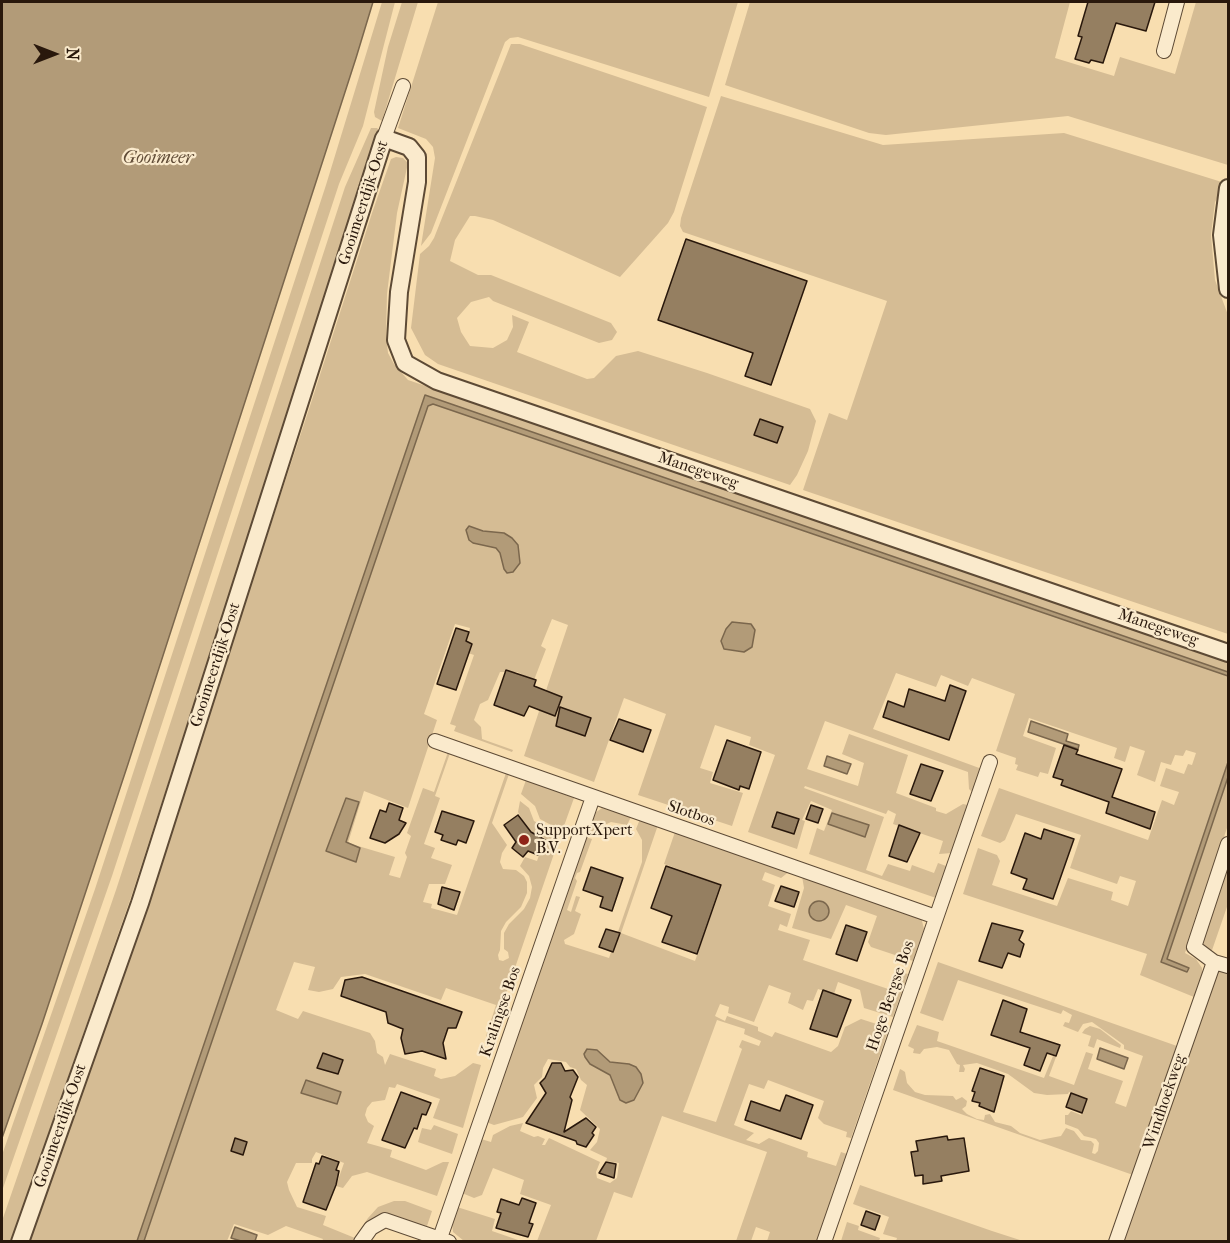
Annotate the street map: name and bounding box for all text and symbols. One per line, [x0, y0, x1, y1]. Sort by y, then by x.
north arrow [24, 24, 84, 84]
text: N [63, 48, 82, 60]
street label: Gooimeerdijk-Oost [335, 138, 393, 268]
water label: Gooimeer [123, 148, 193, 170]
street label: Manegeweg [655, 448, 741, 494]
street label: Gooimeerdijk-Oost [187, 600, 245, 730]
street label: Manegeweg [1115, 605, 1201, 651]
street label: Slotbos [665, 797, 717, 831]
place label: SupportXpert B.V. [536, 821, 633, 859]
marker: SupportXpert B.V. [517, 833, 531, 847]
street label: Hoge Bergse Bos [863, 938, 919, 1054]
street label: Kralingse Bos [477, 964, 525, 1060]
street label: Windhoekweg [1140, 1052, 1190, 1152]
street label: Gooimeerdijk-Oost [31, 1061, 91, 1191]

